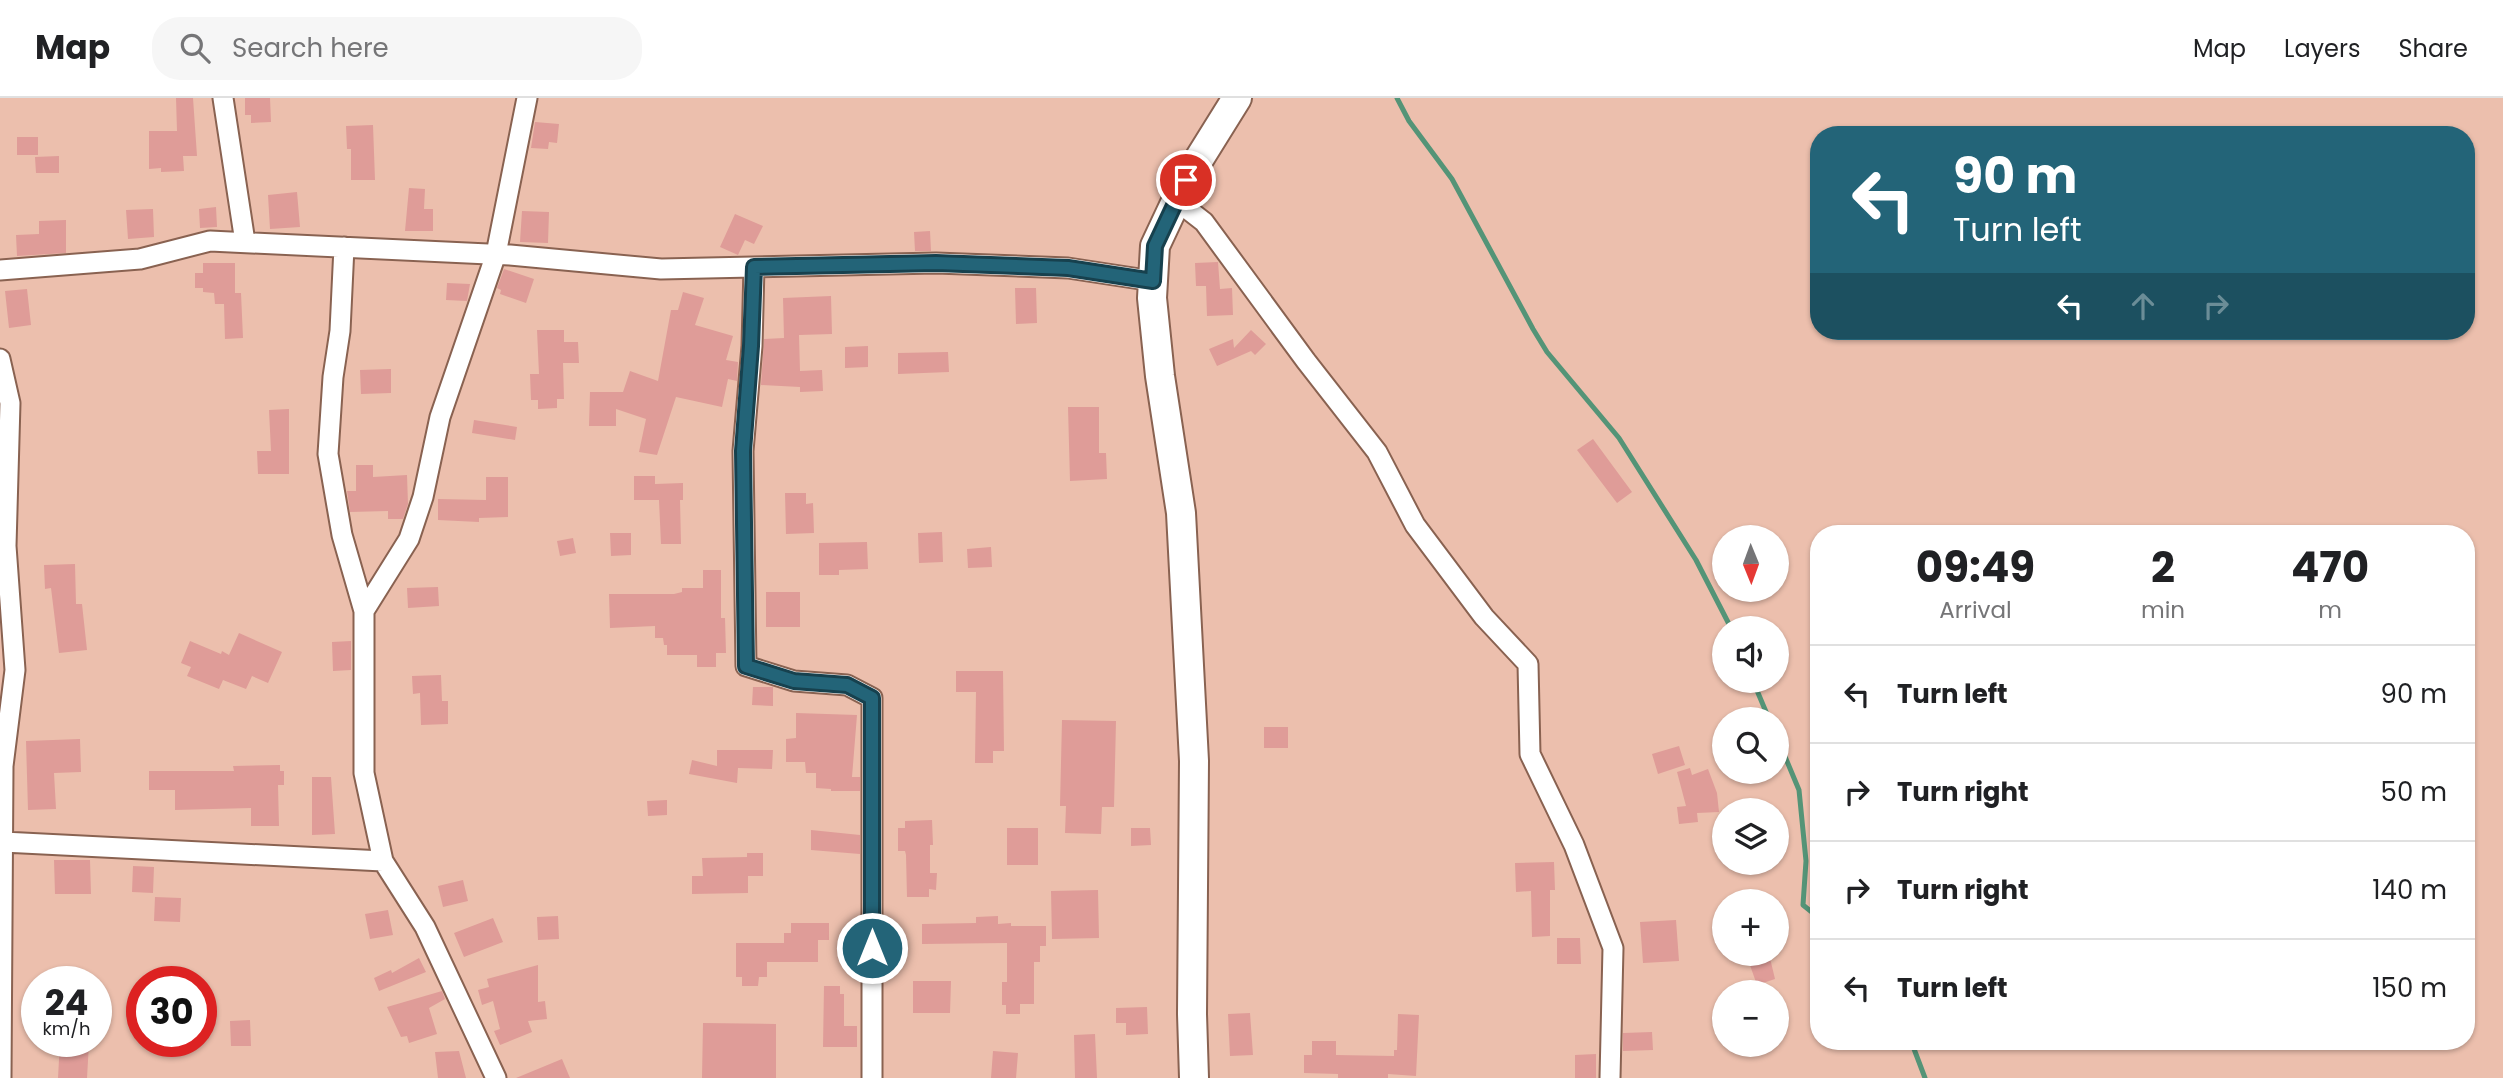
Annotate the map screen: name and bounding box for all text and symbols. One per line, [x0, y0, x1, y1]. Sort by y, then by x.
search box [152, 17, 642, 80]
text: Map [35, 24, 110, 71]
icon: search [176, 29, 214, 67]
text: Search here [232, 30, 389, 66]
text: Map [2193, 32, 2246, 65]
text: Layers [2284, 32, 2360, 65]
text: Share [2398, 32, 2468, 65]
text: 90 m [1953, 142, 2077, 210]
pin [1156, 150, 1216, 210]
icon: left [1838, 154, 1929, 245]
icon: arrive [1167, 161, 1205, 199]
text: Turn left [1953, 207, 2082, 252]
icon: left [2051, 287, 2089, 325]
icon: ahead [2124, 287, 2162, 325]
icon: right [2197, 287, 2235, 325]
north arrow [1712, 525, 1788, 602]
map controls [1712, 525, 1789, 1057]
text: 09:49 [1916, 538, 2035, 597]
text: 2 [2151, 538, 2175, 597]
text: 470 [2291, 538, 2369, 597]
text: Arrival [1939, 594, 2012, 626]
text: min [2141, 594, 2185, 626]
text: m [2318, 594, 2342, 626]
button: sound [1712, 616, 1789, 693]
icon: left [1838, 675, 1876, 713]
text: Turn left [1897, 676, 2008, 712]
text: 90 m [2381, 676, 2447, 712]
button: search [1712, 707, 1789, 784]
icon: right [1838, 773, 1876, 811]
text: Turn right [1897, 774, 2029, 810]
text: 50 m [2381, 774, 2447, 810]
button: layers [1712, 798, 1789, 875]
icon: right [1838, 871, 1876, 909]
text: Turn right [1897, 872, 2029, 908]
text: 140 m [2372, 872, 2447, 908]
button: + [1712, 889, 1789, 966]
position arrow [835, 911, 909, 985]
speed limit sign: 30 [126, 966, 217, 1057]
icon: left [1838, 969, 1876, 1007]
text: Turn left [1897, 970, 2008, 1006]
text: 150 m [2372, 970, 2447, 1006]
text: 24 [45, 978, 88, 1027]
button: − [1712, 980, 1789, 1057]
text: km/h [43, 1016, 90, 1041]

